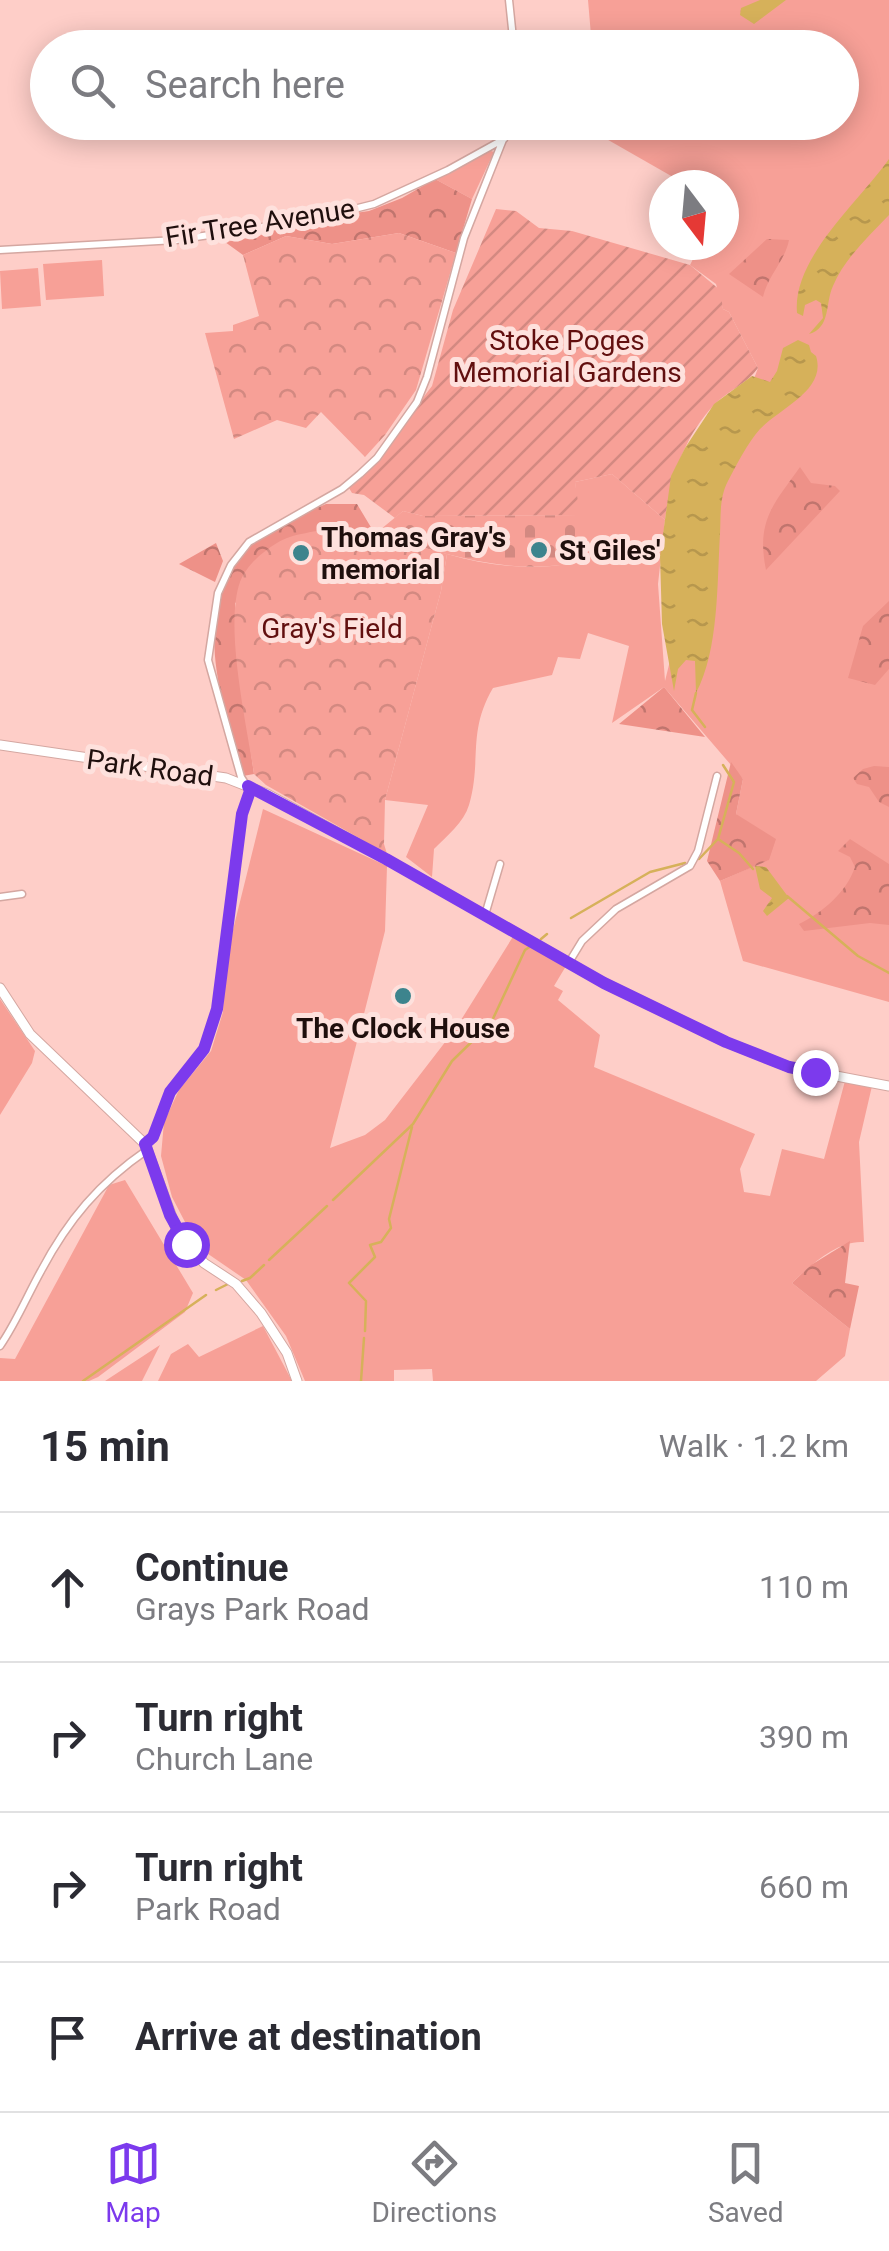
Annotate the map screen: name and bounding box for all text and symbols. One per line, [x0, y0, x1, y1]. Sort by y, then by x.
search box [30, 30, 859, 140]
icon: search [65, 58, 120, 113]
text: Search here [145, 63, 345, 107]
north arrow [649, 170, 739, 260]
street label: Fir Tree Avenue [163, 192, 357, 254]
park label: Stoke Poges Memorial Gardens [452, 324, 682, 389]
place label: Thomas Gray's memorial [321, 521, 506, 586]
place label: St Giles' [559, 534, 661, 567]
marker: St Giles' [528, 539, 550, 561]
marker: Thomas Gray's memorial [290, 542, 312, 564]
park label: Gray's Field [261, 612, 403, 645]
street label: Park Road [85, 743, 215, 793]
marker: The Clock House [392, 985, 414, 1007]
place label: The Clock House [296, 1012, 510, 1045]
route end [793, 1050, 839, 1096]
route start [164, 1222, 210, 1268]
text: 15 min [40, 1422, 170, 1471]
text: Walk · 1.2 km [659, 1427, 849, 1465]
text: Continue [135, 1546, 289, 1590]
icon: ahead [40, 1560, 95, 1615]
text: 110 m [759, 1568, 849, 1606]
text: Grays Park Road [135, 1590, 370, 1628]
text: Turn right [135, 1696, 303, 1740]
icon: right [40, 1710, 95, 1765]
text: 390 m [759, 1718, 849, 1756]
text: Church Lane [135, 1740, 313, 1778]
text: Turn right [135, 1846, 303, 1890]
icon: right [40, 1860, 95, 1915]
text: 660 m [759, 1868, 849, 1906]
text: Park Road [135, 1890, 281, 1928]
icon: arrive [40, 2010, 95, 2065]
text: Arrive at destination [135, 2015, 482, 2059]
tab: Map [105, 2136, 161, 2229]
tab: Directions [371, 2136, 497, 2229]
tab: Saved [708, 2136, 784, 2229]

